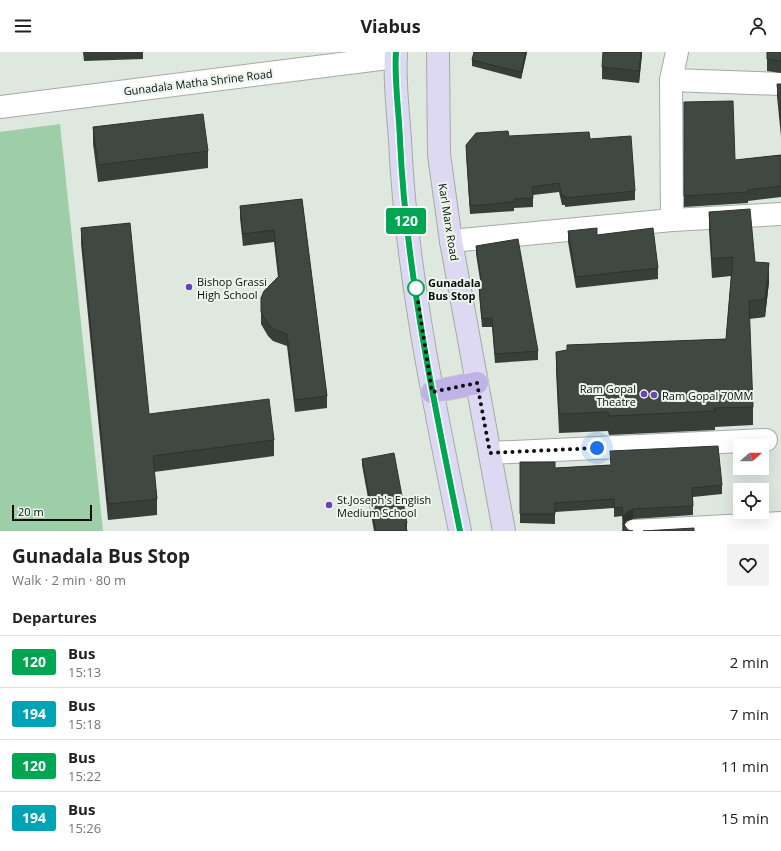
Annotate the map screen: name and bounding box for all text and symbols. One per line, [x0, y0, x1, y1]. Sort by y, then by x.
text: Viabus [360, 14, 421, 38]
icon: menu [12, 15, 34, 37]
icon: person [747, 15, 769, 37]
street label: Gunadala Matha Shrine Road [123, 65, 273, 99]
street label: Karl Marx Road [435, 182, 463, 262]
line badge: 120 [383, 208, 429, 234]
text: 120 [394, 211, 418, 230]
place label: Bishop Grassi High School [197, 274, 267, 302]
place label: Gunadala Bus Stop [428, 275, 481, 303]
marker: Gunadala Bus Stop [407, 279, 425, 297]
marker: Bishop Grassi High School [184, 282, 194, 292]
place label: Ram Gopal Theatre [580, 381, 636, 409]
place label: Ram Gopal 70MM [662, 388, 753, 403]
marker: Ram Gopal Theatre [639, 389, 649, 399]
marker: Ram Gopal 70MM [649, 390, 659, 400]
your location [587, 438, 607, 458]
north arrow [733, 439, 769, 475]
map controls [733, 439, 769, 519]
button: locate [733, 483, 769, 519]
place label: St.Joseph's English Medium School [337, 492, 431, 520]
marker: St.Joseph's English Medium School [324, 500, 334, 510]
scale bar [12, 503, 92, 522]
text: 20 m [18, 504, 44, 519]
text: Gunadala Bus Stop [12, 543, 190, 569]
button: heart [727, 544, 769, 586]
text: Walk · 2 min · 80 m [12, 571, 126, 589]
text: Departures [12, 607, 97, 627]
text: Bus [68, 643, 95, 663]
text: 120 [22, 652, 46, 671]
text: 2 min [730, 652, 769, 672]
text: 15:13 [68, 663, 101, 681]
text: Bus [68, 695, 95, 715]
text: 194 [22, 704, 46, 723]
text: 7 min [730, 704, 769, 724]
text: 15:18 [68, 715, 101, 733]
text: Bus [68, 747, 95, 767]
text: 120 [22, 756, 46, 775]
text: 11 min [721, 756, 769, 776]
text: 15:22 [68, 767, 101, 785]
text: Bus [68, 799, 95, 819]
text: 194 [22, 808, 46, 827]
text: 15 min [721, 808, 769, 828]
text: 15:26 [68, 819, 101, 837]

